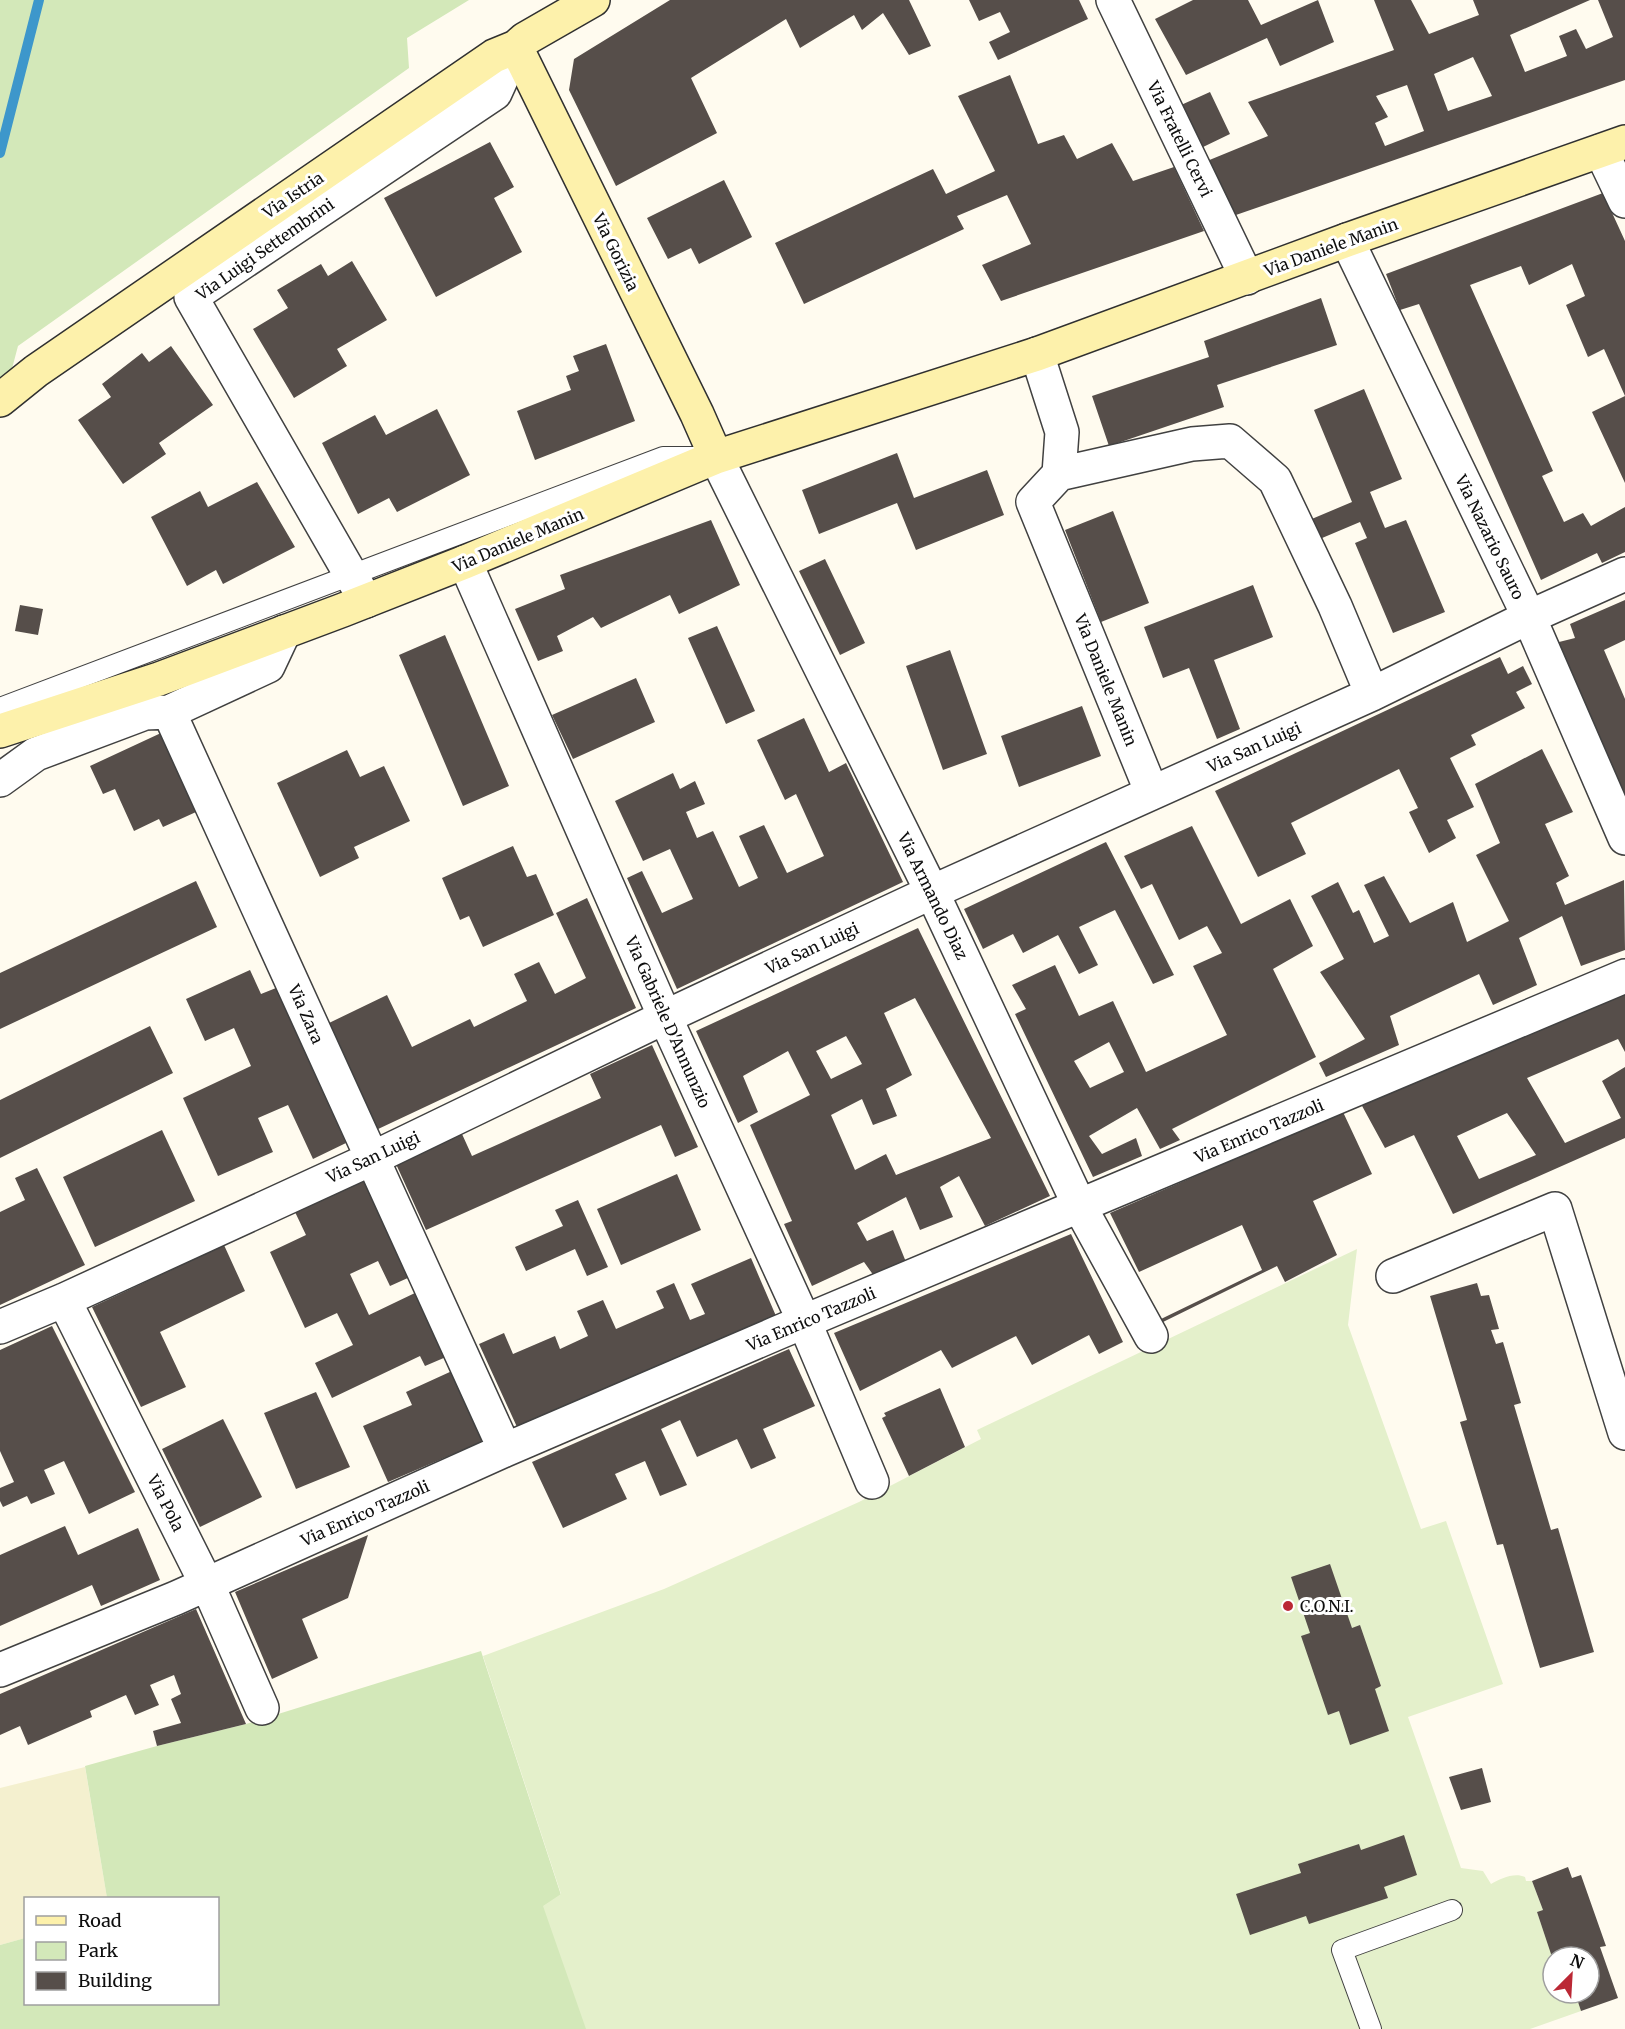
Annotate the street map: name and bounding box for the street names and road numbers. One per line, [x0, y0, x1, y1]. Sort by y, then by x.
street label: Via Fratelli Cervi [1143, 77, 1217, 200]
street label: Via Istria [258, 167, 328, 223]
street label: Via Luigi Settembrini [191, 194, 338, 305]
street label: Via Gorizia [588, 209, 644, 295]
street label: Via Daniele Manin [1261, 213, 1401, 281]
street label: Via Nazario Sauro [1451, 471, 1529, 603]
street label: Via Daniele Manin [448, 503, 587, 577]
street label: Via Daniele Manin [1070, 610, 1142, 749]
street label: Via San Luigi [1203, 717, 1304, 777]
street label: Via Armando Diaz [893, 828, 973, 963]
street label: Via San Luigi [761, 918, 862, 979]
street label: Via Gabriele D'Annunzio [621, 932, 715, 1111]
street label: Via Zara [284, 980, 328, 1047]
street label: Via Enrico Tazzoli [1190, 1095, 1327, 1168]
street label: Via San Luigi [322, 1127, 423, 1188]
street label: Via Enrico Tazzoli [742, 1283, 879, 1356]
street label: Via Pola [143, 1470, 189, 1535]
street label: Via Enrico Tazzoli [297, 1476, 432, 1551]

